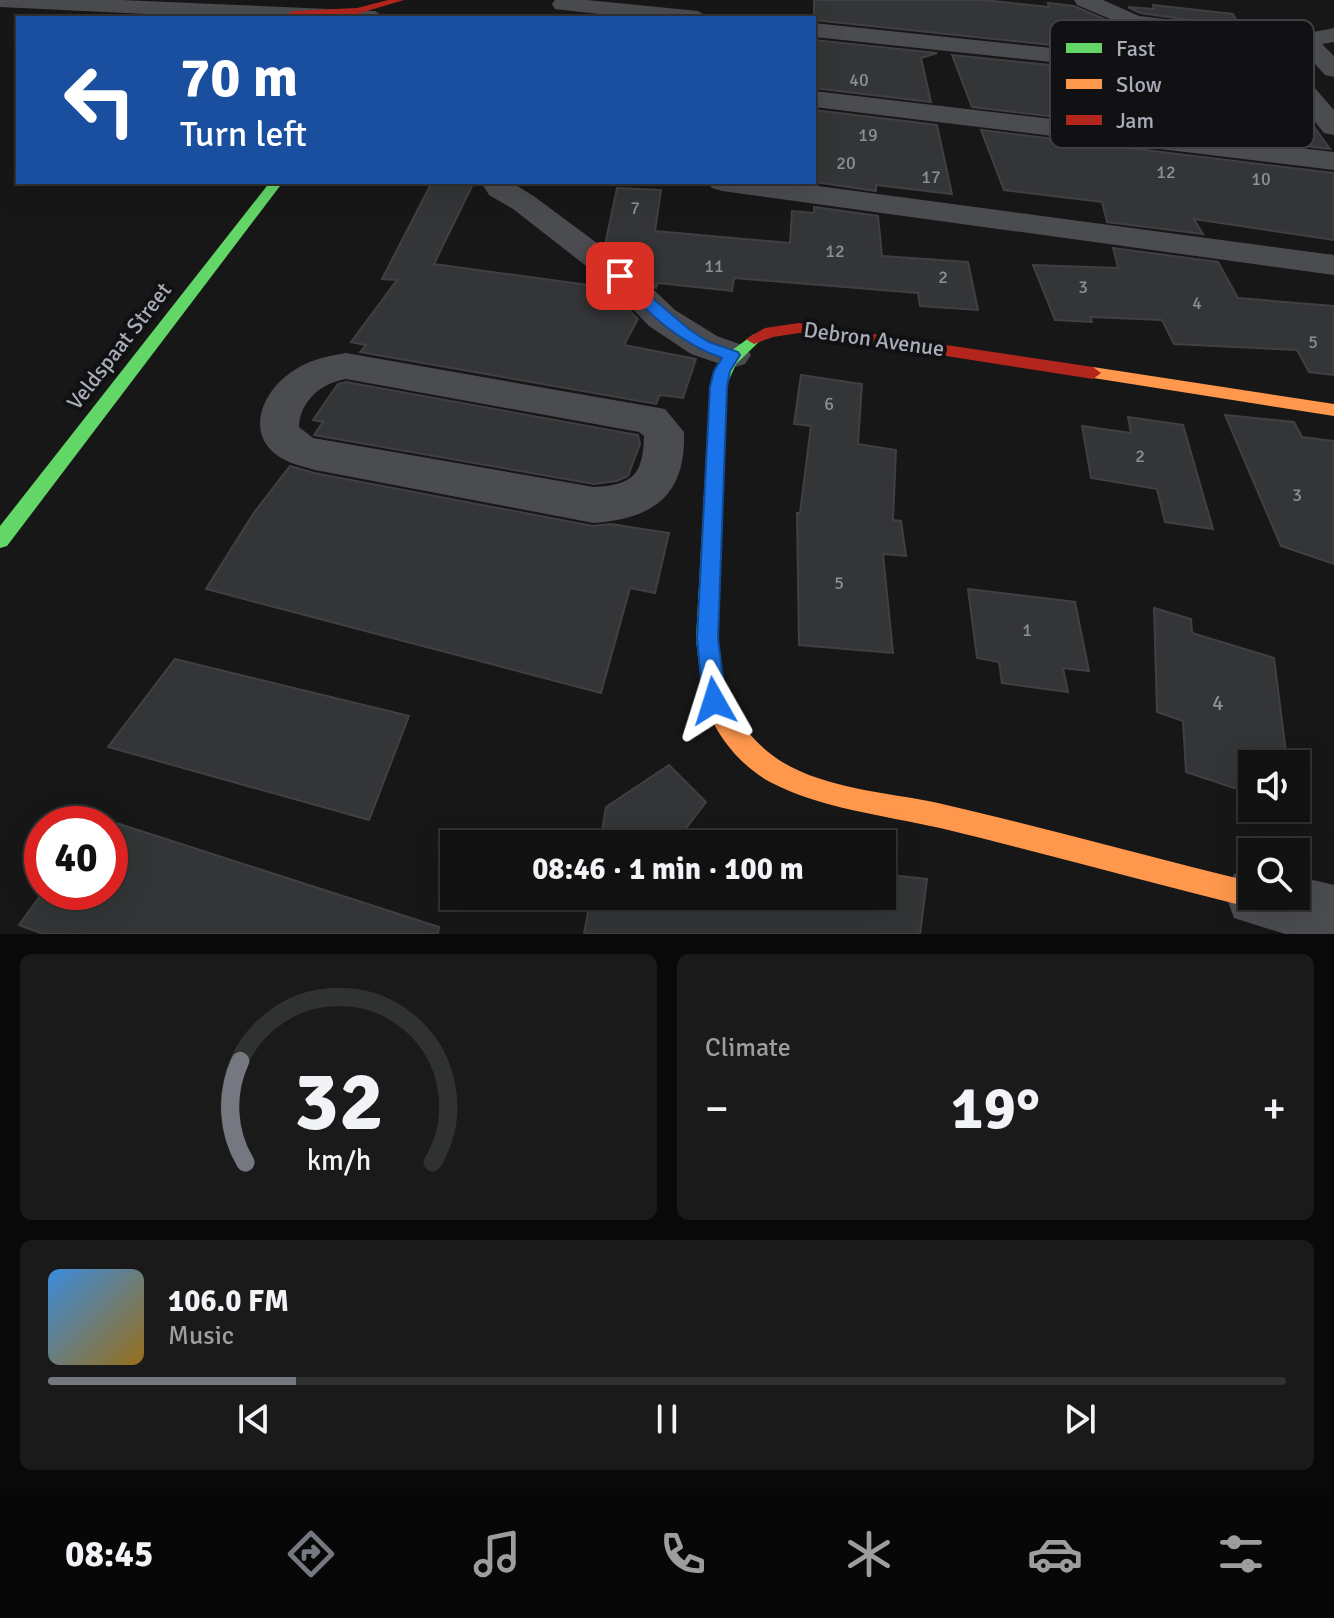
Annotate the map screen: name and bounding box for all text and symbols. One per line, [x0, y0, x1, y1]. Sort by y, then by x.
legend [1050, 20, 1314, 148]
text: Fast [1116, 35, 1156, 62]
text: 70 m [180, 43, 298, 112]
icon: left [48, 48, 152, 152]
house number: 40 [849, 69, 869, 91]
text: Slow [1116, 71, 1162, 98]
text: Jam [1116, 107, 1154, 134]
text: Turn left [180, 112, 307, 157]
house number: 19 [858, 124, 878, 146]
house number: 20 [836, 152, 856, 174]
house number: 12 [1156, 161, 1176, 183]
house number: 17 [921, 166, 941, 188]
house number: 10 [1251, 168, 1271, 190]
house number: 7 [630, 197, 640, 219]
house number: 12 [825, 240, 845, 262]
pin [586, 242, 654, 310]
icon: arrive [598, 254, 642, 298]
house number: 11 [704, 255, 724, 277]
house number: 2 [938, 266, 948, 288]
house number: 3 [1078, 276, 1088, 298]
street label: Veldspaat Street [61, 277, 177, 415]
house number: 4 [1192, 292, 1202, 314]
street label: Debron Avenue [802, 316, 946, 362]
house number: 5 [1308, 331, 1318, 353]
house number: 6 [824, 393, 834, 415]
house number: 2 [1135, 445, 1145, 467]
house number: 3 [1292, 484, 1302, 506]
house number: 5 [834, 572, 844, 594]
house number: 1 [1022, 619, 1032, 641]
position arrow [672, 659, 756, 743]
house number: 4 [1212, 689, 1224, 716]
map controls [1238, 750, 1310, 910]
button: sound [1238, 750, 1310, 822]
speed limit sign: 40 [24, 806, 128, 910]
button: search [1238, 838, 1310, 910]
text: 08:46 · 1 min · 100 m [532, 851, 804, 888]
text: Climate [705, 1032, 791, 1064]
text: 32 [294, 1051, 383, 1153]
text: 19° [951, 1072, 1040, 1146]
text: − [705, 1082, 729, 1136]
text: + [1262, 1082, 1286, 1136]
text: km/h [306, 1143, 371, 1178]
text: 106.0 FM [168, 1283, 289, 1320]
text: Music [168, 1320, 234, 1352]
icon: previous [232, 1397, 276, 1441]
icon: pause [645, 1397, 689, 1441]
icon: next [1058, 1397, 1102, 1441]
icon: directions [283, 1526, 339, 1582]
icon: music [469, 1526, 525, 1582]
icon: phone [655, 1526, 711, 1582]
icon: climate [841, 1526, 897, 1582]
icon: car [1027, 1526, 1083, 1582]
icon: filters [1213, 1526, 1269, 1582]
text: 08:45 [65, 1532, 153, 1577]

